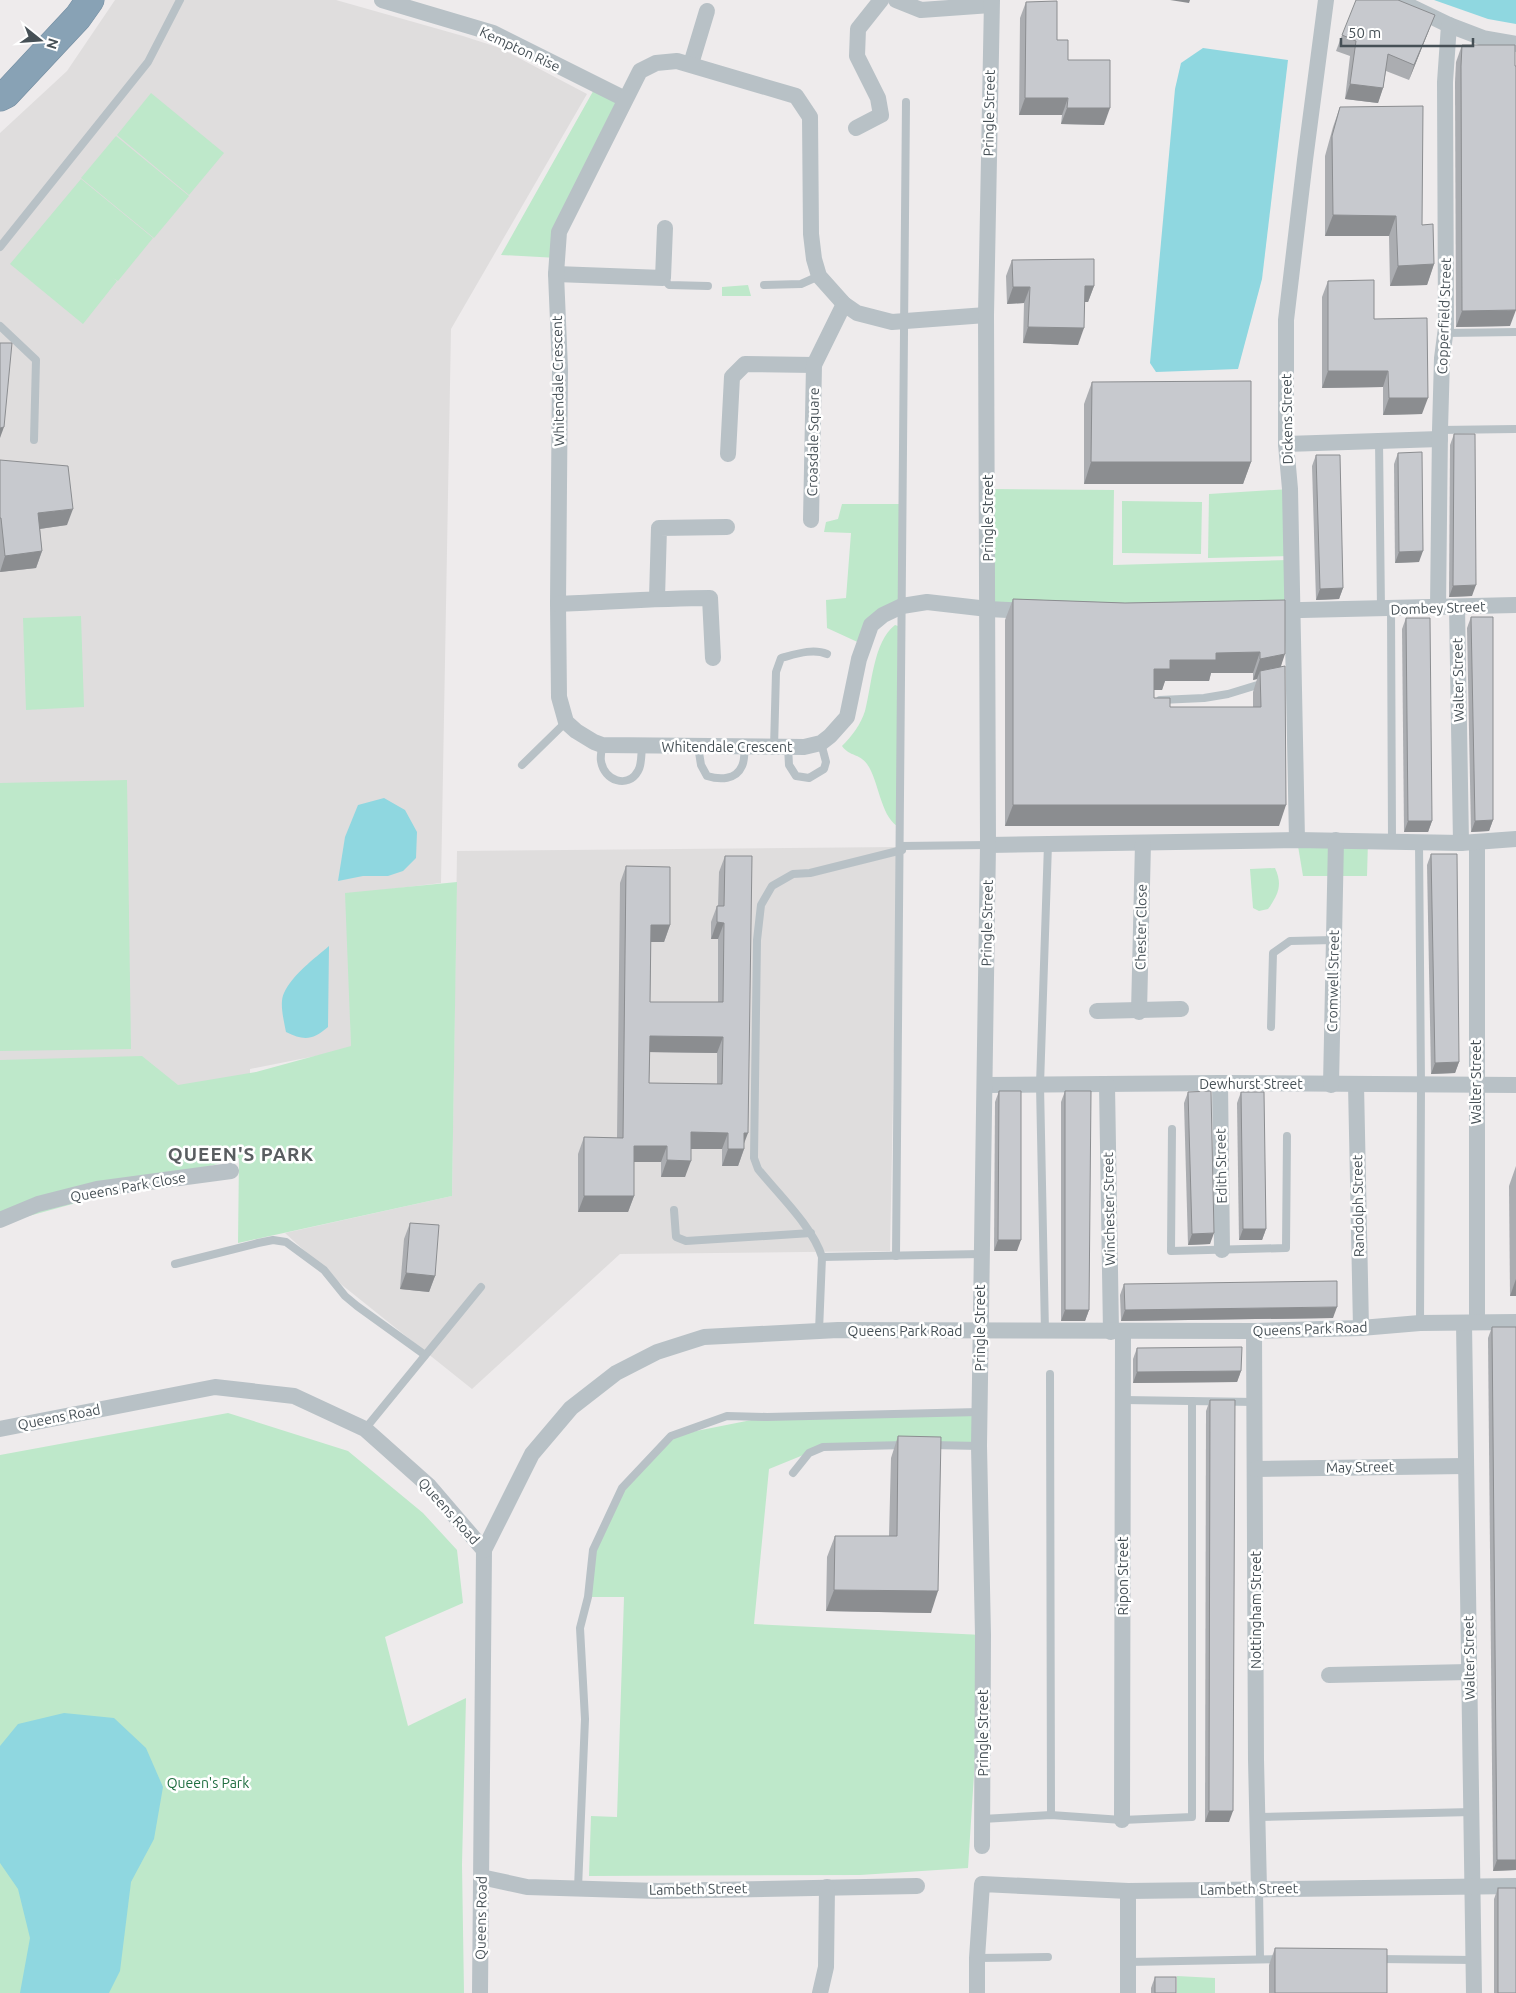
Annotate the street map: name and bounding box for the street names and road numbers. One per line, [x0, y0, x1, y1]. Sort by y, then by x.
street label: Kempton Rise [477, 23, 563, 75]
street label: Pringle Street [980, 69, 998, 157]
street label: Copperfield Street [1434, 257, 1454, 375]
street label: Whitendale Crescent [549, 315, 567, 447]
street label: Dickens Street [1278, 373, 1296, 464]
street label: Croasdale Square [804, 387, 822, 497]
street label: Pringle Street [980, 474, 996, 561]
street label: Dombey Street [1390, 598, 1486, 618]
street label: Walter Street [1449, 637, 1467, 722]
street label: Whitendale Crescent [662, 739, 793, 755]
street label: Pringle Street [978, 879, 996, 967]
street label: Chester Close [1132, 884, 1150, 970]
street label: Cromwell Street [1324, 929, 1342, 1032]
street label: Walter Street [1468, 1039, 1484, 1124]
street label: Dewhurst Street [1199, 1076, 1303, 1092]
street label: Edith Street [1212, 1128, 1230, 1204]
street label: Winchester Street [1100, 1152, 1118, 1266]
street label: Randolph Street [1349, 1154, 1367, 1257]
street label: Queens Park Close [69, 1169, 187, 1205]
street label: Pringle Street [972, 1284, 988, 1371]
street label: Queens Park Road [1252, 1319, 1368, 1339]
street label: Queens Park Road [848, 1323, 962, 1339]
street label: Queens Road [16, 1401, 102, 1433]
street label: May Street [1326, 1458, 1395, 1476]
street label: Queens Road [415, 1474, 483, 1548]
street label: Ripon Street [1115, 1536, 1131, 1615]
street label: Nottingham Street [1248, 1550, 1264, 1669]
street label: Walter Street [1460, 1615, 1478, 1700]
street label: Pringle Street [975, 1689, 991, 1776]
street label: Queens Road [472, 1876, 490, 1960]
street label: Lambeth Street [649, 1880, 748, 1898]
street label: Lambeth Street [1200, 1880, 1299, 1898]

